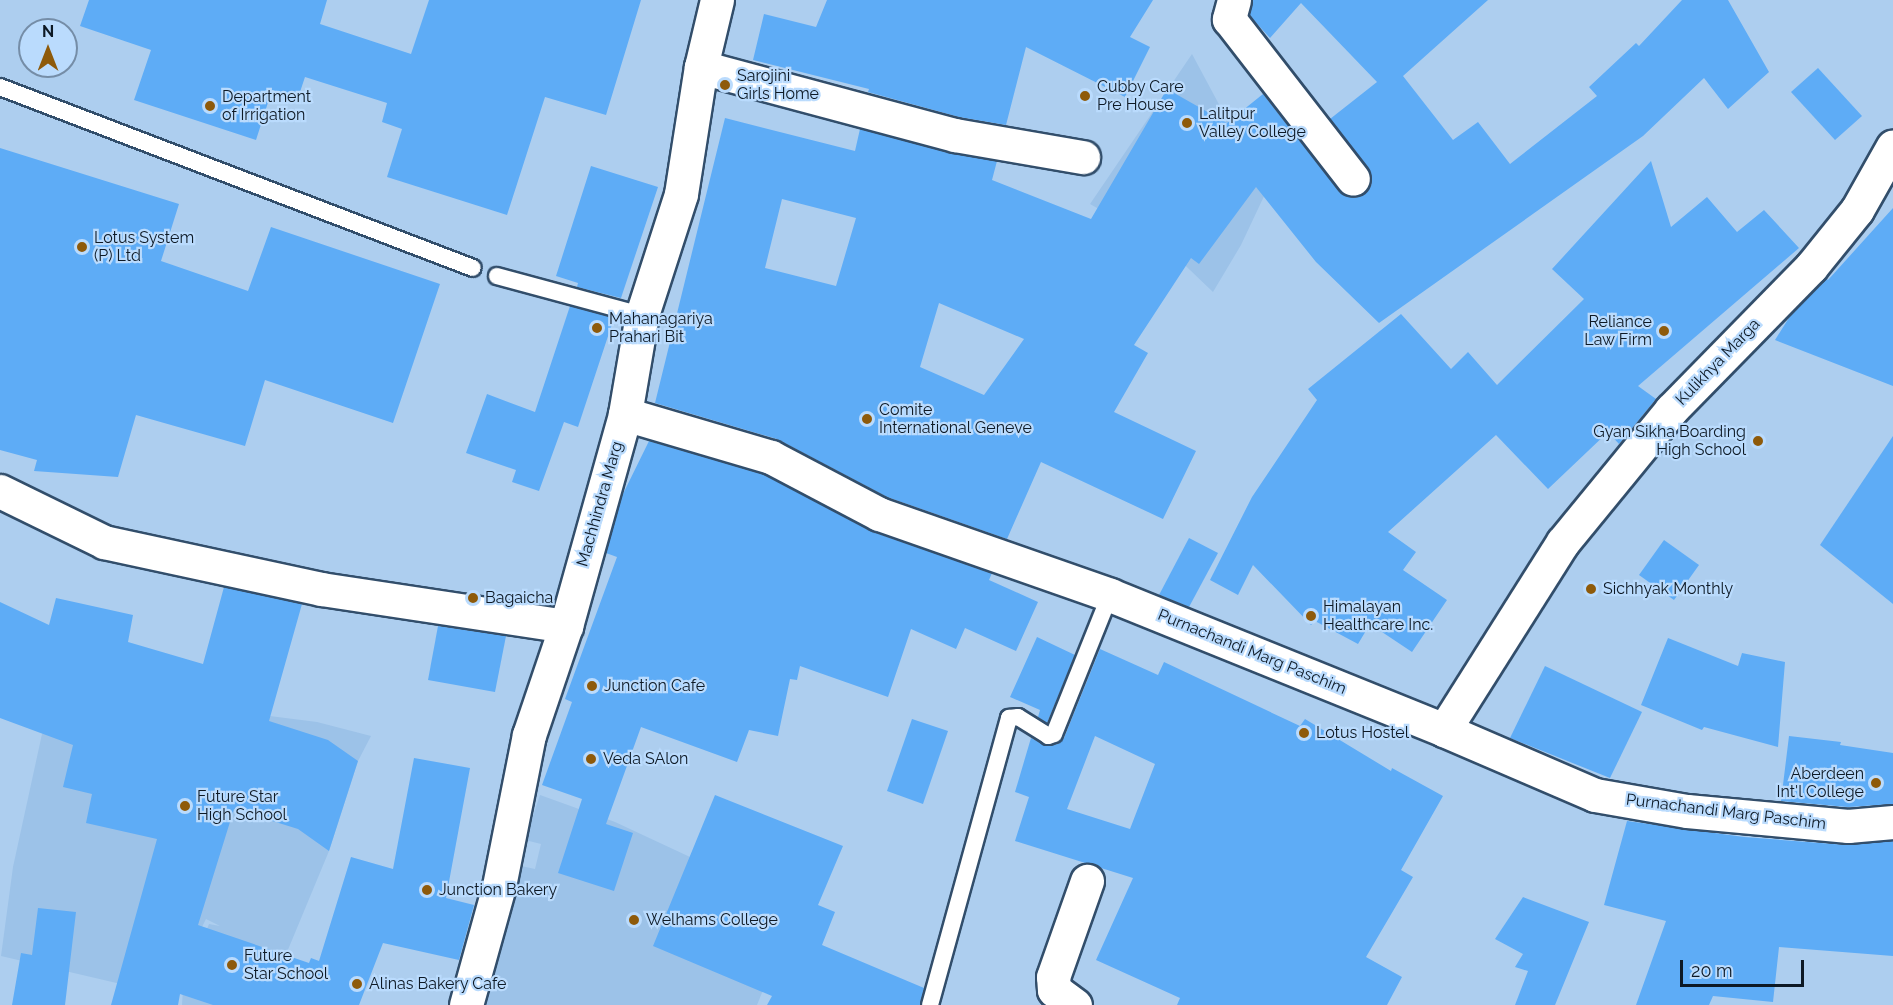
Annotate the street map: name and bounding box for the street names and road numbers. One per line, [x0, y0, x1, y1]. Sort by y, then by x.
street label: Kulikhya Marga [1672, 315, 1764, 409]
street label: Machhindra Marg [573, 439, 627, 569]
street label: Purnachandi Marg Paschim [1155, 605, 1349, 699]
street label: Purnachandi Marg Paschim [1625, 790, 1827, 834]

